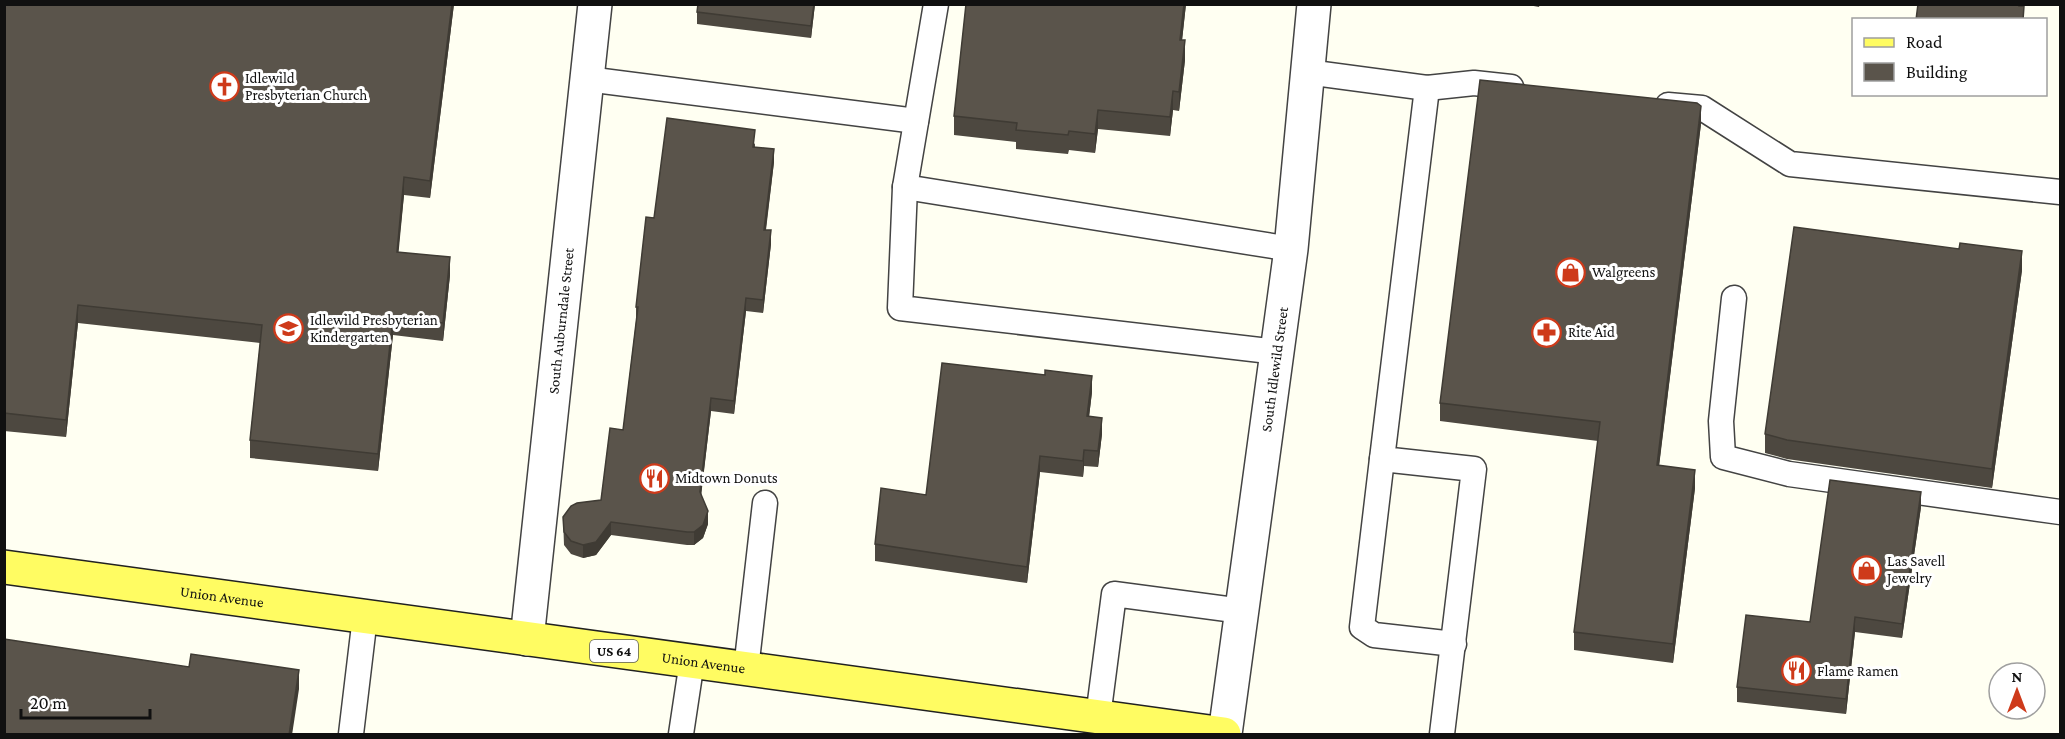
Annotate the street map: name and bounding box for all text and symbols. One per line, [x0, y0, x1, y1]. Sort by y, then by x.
legend [1852, 18, 2047, 96]
text: Road [1906, 32, 1943, 52]
text: Building [1906, 62, 1968, 82]
place label: Idlewild Presbyterian Church [245, 70, 367, 104]
church icon: Idlewild Presbyterian Church [208, 71, 240, 103]
street label: South Auburndale Street [545, 246, 577, 395]
shop icon: Walgreens [1555, 256, 1587, 288]
place label: Walgreens [1592, 264, 1655, 281]
street label: South Idlewild Street [1258, 305, 1291, 433]
place label: Idlewild Presbyterian Kindergarten [310, 312, 438, 346]
school or university icon: Idlewild Presbyterian Kindergarten [273, 313, 305, 345]
pharmacy icon: Rite Aid [1531, 316, 1563, 348]
place label: Rite Aid [1568, 324, 1615, 340]
restaurant icon: Midtown Donuts [638, 462, 670, 494]
place label: Midtown Donuts [675, 470, 778, 486]
place label: Las Savell Jewelry [1885, 553, 1945, 587]
shop icon: Las Savell Jewelry [1850, 554, 1882, 586]
street label: Union Avenue [179, 583, 265, 611]
road number: US 64 [590, 640, 638, 662]
street label: Union Avenue [661, 649, 747, 676]
restaurant icon: Flame Ramen [1780, 655, 1812, 687]
north arrow [1987, 661, 2047, 721]
place label: Flame Ramen [1817, 663, 1899, 679]
text: N [2012, 668, 2023, 685]
scale bar [21, 682, 150, 720]
text: 20 m [30, 693, 67, 713]

